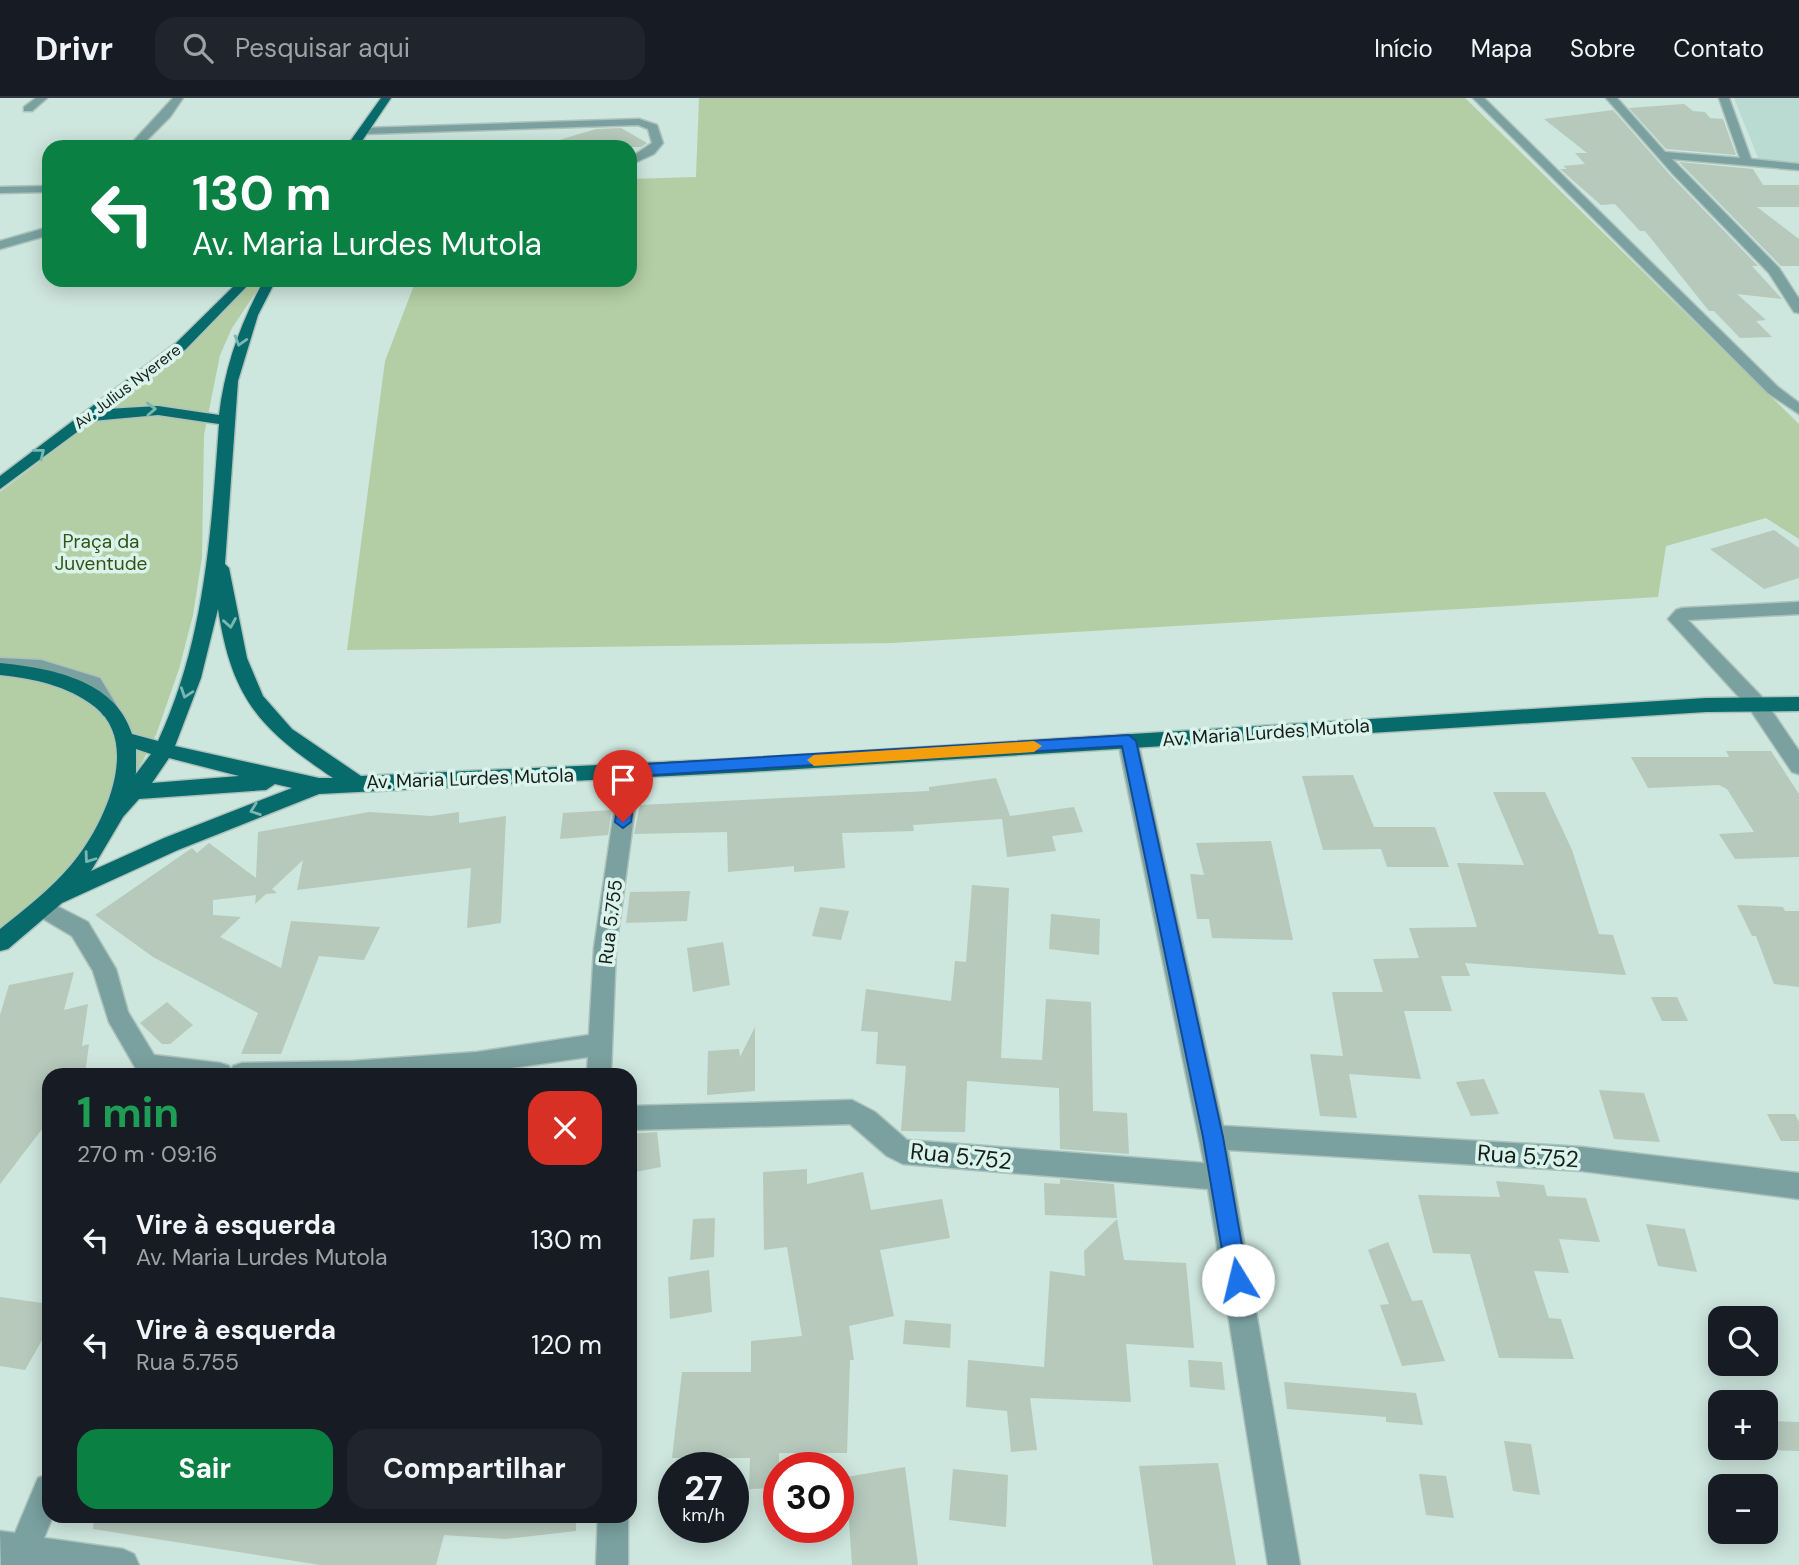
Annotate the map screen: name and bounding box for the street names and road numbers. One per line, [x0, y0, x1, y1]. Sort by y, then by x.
street label: Av. Julius Nyerere [70, 339, 185, 434]
street label: Av. Maria Lurdes Mutola [1162, 713, 1371, 752]
street label: Av. Maria Lurdes Mutola [366, 762, 574, 795]
street label: Rua 5.755 [593, 878, 628, 966]
street label: Rua 5.752 [909, 1136, 1013, 1176]
street label: Rua 5.752 [1476, 1137, 1580, 1175]

